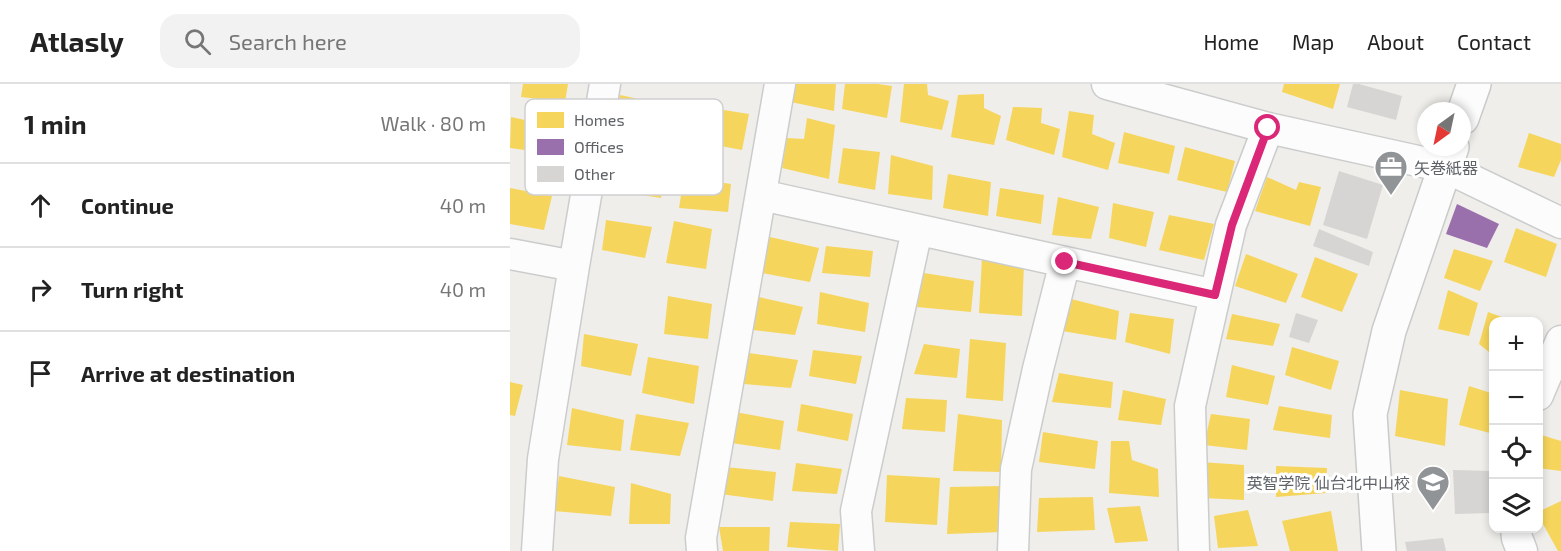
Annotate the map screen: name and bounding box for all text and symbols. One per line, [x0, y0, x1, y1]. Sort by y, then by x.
search box [160, 14, 580, 68]
text: Atlasly [30, 24, 124, 58]
icon: search [181, 25, 214, 58]
text: Search here [229, 28, 347, 54]
text: Home [1203, 29, 1259, 54]
text: Map [1292, 29, 1334, 54]
text: About [1367, 29, 1424, 54]
text: Contact [1457, 29, 1531, 54]
legend [525, 99, 723, 195]
north arrow [1417, 102, 1471, 156]
text: 1 min [24, 108, 87, 139]
text: Homes [574, 110, 625, 129]
text: Walk · 80 m [381, 111, 486, 135]
route start [1254, 114, 1280, 140]
text: Offices [574, 137, 624, 156]
office icon: 矢巻紙器 [1373, 149, 1409, 196]
place label: 矢巻紙器 [1414, 158, 1478, 177]
text: Other [574, 164, 616, 183]
icon: ahead [24, 189, 57, 222]
text: Continue [81, 192, 174, 218]
text: 40 m [440, 193, 486, 217]
route end [1051, 248, 1077, 274]
icon: right [24, 273, 57, 306]
text: Turn right [81, 276, 183, 302]
text: 40 m [440, 277, 486, 301]
map controls [1489, 317, 1543, 533]
button: + [1489, 317, 1543, 371]
icon: arrive [24, 357, 57, 390]
text: Arrive at destination [81, 360, 295, 386]
button: − [1489, 371, 1543, 425]
button: locate [1489, 425, 1543, 479]
school or university icon: 英智学院 仙台北中山校 [1415, 464, 1451, 511]
place label: 英智学院 仙台北中山校 [1246, 473, 1410, 492]
button: layers [1489, 479, 1543, 533]

